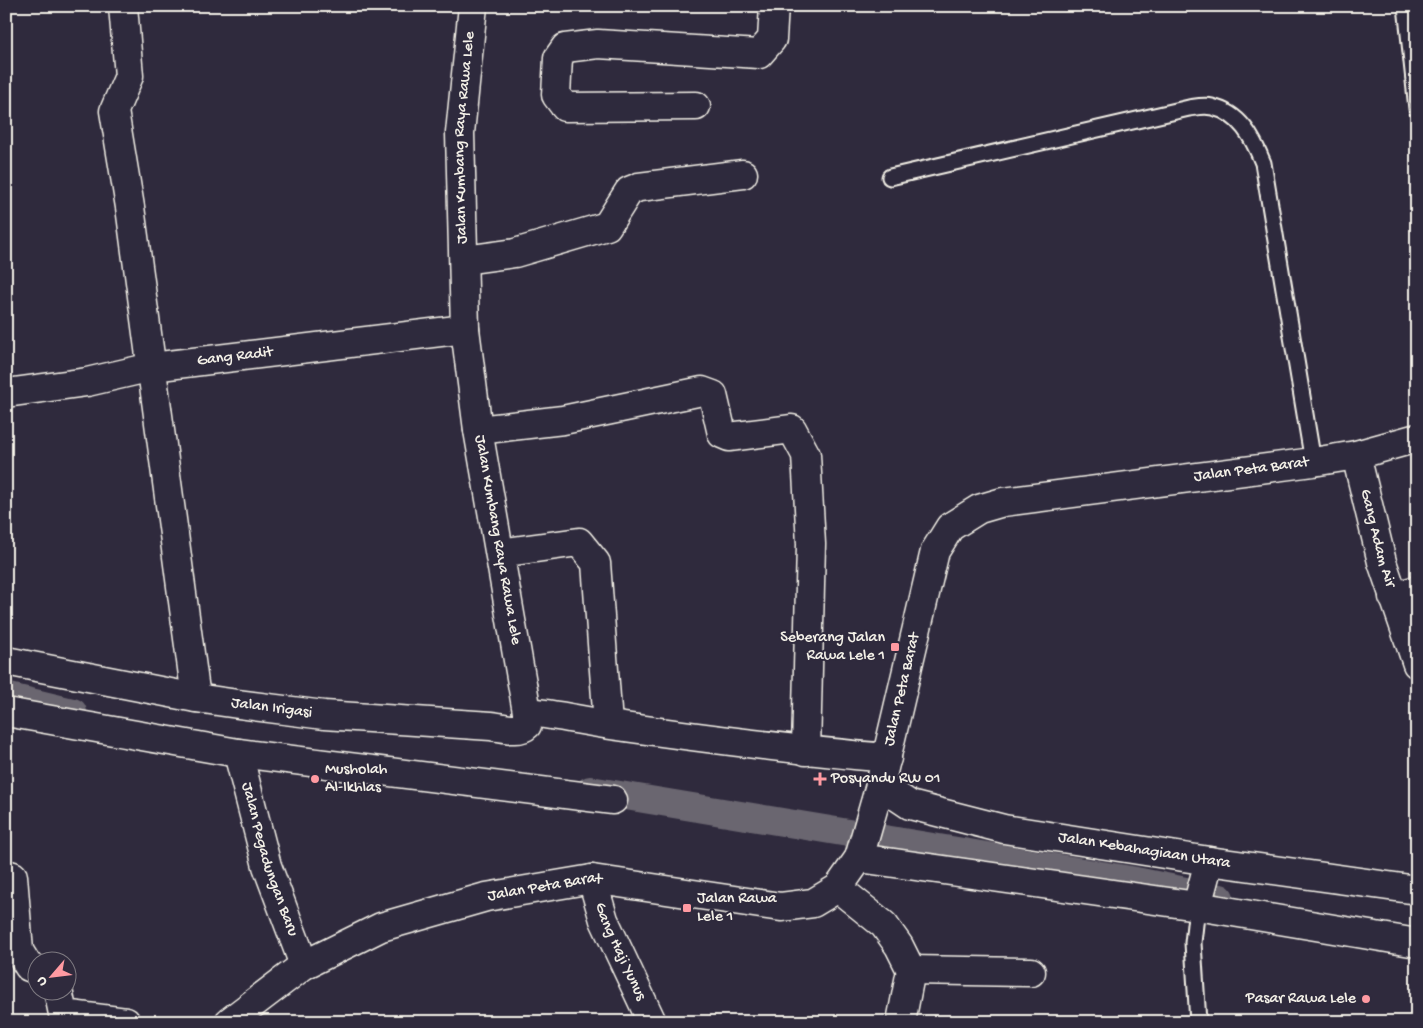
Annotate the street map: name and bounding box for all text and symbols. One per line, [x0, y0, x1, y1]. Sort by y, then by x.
street label: Jalan Kumbang Raya Rawa Lele [450, 30, 480, 244]
street label: Gang Radit [196, 343, 275, 371]
street label: Jalan Kumbang Raya Rawa Lele [469, 434, 525, 647]
street label: Jalan Peta Barat [1193, 453, 1311, 487]
street label: Gang Adam Air [1355, 487, 1400, 591]
place label: Seberang Jalan Rawa Lele 1 [780, 629, 885, 666]
street label: Jalan Peta Barat [880, 630, 925, 748]
marker: Seberang Jalan Rawa Lele 1 [889, 641, 901, 653]
street label: Jalan Irigasi [230, 694, 313, 723]
place label: Musholah Al-Ikhlas [325, 761, 388, 798]
place label: Posyandu RW 01 [830, 770, 940, 789]
marker: Posyandu RW 01 [813, 772, 827, 786]
marker: Musholah Al-Ikhlas [309, 773, 321, 785]
street label: Jalan Pegadungan Baru [236, 780, 302, 940]
street label: Jalan Kebahagiaan Utara [1057, 828, 1233, 874]
street label: Jalan Peta Barat [486, 869, 605, 906]
place label: Jalan Rawa Lele 1 [697, 890, 778, 927]
street label: Gang Haji Yunus [590, 901, 651, 1005]
marker: Jalan Rawa Lele 1 [681, 902, 693, 914]
north arrow [28, 950, 78, 1000]
text: U [33, 973, 52, 988]
place label: Pasar Rawa Lele [1245, 990, 1357, 1009]
marker: Pasar Rawa Lele [1360, 993, 1372, 1005]

